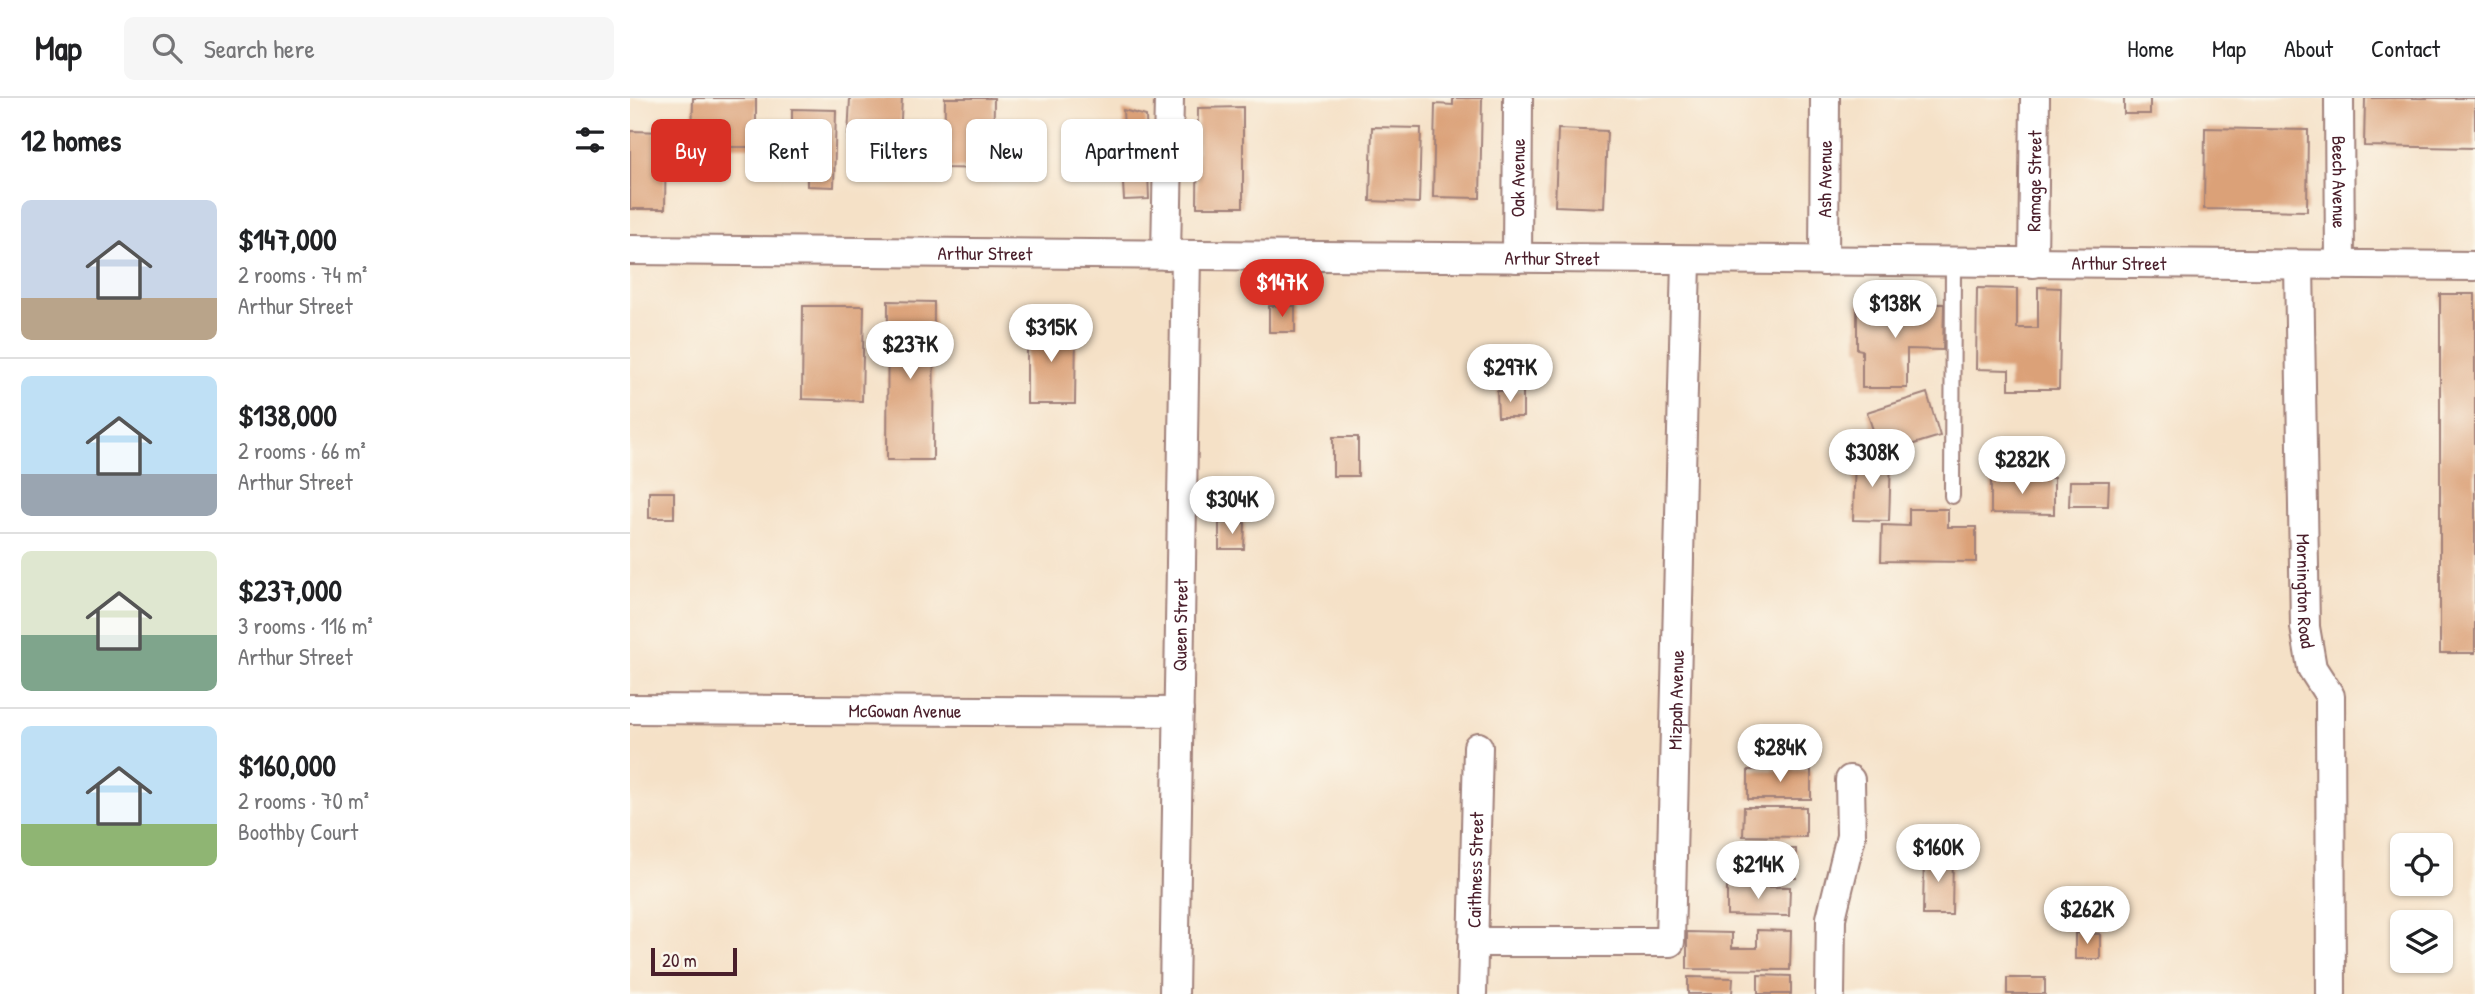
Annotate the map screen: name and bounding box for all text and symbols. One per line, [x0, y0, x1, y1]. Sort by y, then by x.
search box [124, 17, 614, 80]
text: Map [35, 26, 82, 70]
icon: search [148, 29, 186, 67]
text: Search here [204, 31, 315, 66]
text: Home [2127, 32, 2174, 64]
text: Map [2212, 32, 2246, 64]
text: About [2284, 32, 2333, 64]
text: Contact [2371, 32, 2440, 64]
chip: Buy [651, 119, 731, 182]
chip: Rent [745, 119, 832, 182]
chip: Filters [846, 119, 952, 182]
chip: New [966, 119, 1047, 182]
chip: Apartment [1061, 119, 1203, 182]
text: 12 homes [21, 120, 121, 160]
icon: filters [571, 121, 609, 159]
street label: Ramage Street [2020, 130, 2048, 232]
street label: Beech Avenue [2326, 136, 2353, 229]
street label: Oak Avenue [1504, 138, 1531, 217]
street label: Ash Avenue [1811, 140, 1838, 218]
text: $147,000 [238, 219, 337, 259]
icon: home [77, 228, 161, 312]
street label: Arthur Street [938, 240, 1033, 266]
street label: Arthur Street [1504, 245, 1600, 271]
street label: Arthur Street [2071, 250, 2167, 276]
text: 2 rooms · 74 m² [238, 259, 367, 290]
pin: $147K [1233, 260, 1331, 319]
text: $147K [1256, 266, 1308, 297]
pin: $138K [1846, 280, 1944, 340]
text: $138K [1869, 287, 1921, 318]
text: Arthur Street [238, 290, 353, 321]
pin: $315K [1002, 304, 1100, 364]
text: $315K [1025, 311, 1077, 342]
pin: $237K [861, 322, 959, 381]
text: $237K [882, 328, 938, 359]
pin: $297K [1461, 344, 1559, 404]
text: $297K [1483, 351, 1537, 382]
text: $138,000 [238, 395, 337, 435]
icon: home [77, 404, 161, 488]
pin: $308K [1823, 430, 1921, 489]
text: 2 rooms · 66 m² [238, 435, 366, 466]
text: $308K [1845, 436, 1899, 467]
pin: $282K [1973, 436, 2071, 496]
text: $282K [1994, 443, 2050, 474]
text: Arthur Street [238, 466, 353, 497]
pin: $304K [1183, 476, 1281, 536]
text: $304K [1206, 483, 1258, 514]
street label: Mornington Road [2290, 533, 2321, 651]
text: $237,000 [238, 570, 342, 610]
street label: Queen Street [1166, 578, 1194, 671]
icon: home [77, 579, 161, 663]
text: 3 rooms · 116 m² [238, 610, 373, 641]
text: Arthur Street [238, 641, 353, 672]
street label: Mizpah Avenue [1662, 649, 1690, 750]
street label: McGowan Avenue [848, 697, 962, 724]
pin: $284K [1731, 724, 1829, 784]
text: $284K [1753, 731, 1807, 762]
text: $160,000 [238, 745, 336, 785]
icon: home [77, 754, 161, 838]
text: 2 rooms · 70 m² [238, 785, 369, 816]
street label: Caithness Street [1461, 811, 1489, 928]
text: Boothby Court [238, 816, 358, 847]
pin: $160K [1889, 824, 1987, 884]
text: $160K [1912, 831, 1964, 862]
map controls [2390, 833, 2453, 973]
button: locate [2390, 833, 2453, 896]
pin: $214K [1709, 842, 1807, 901]
text: $214K [1732, 848, 1784, 879]
pin: $262K [2038, 886, 2136, 946]
text: $262K [2060, 893, 2114, 924]
button: layers [2390, 910, 2453, 973]
scale bar [651, 945, 737, 977]
text: 20 m [662, 947, 697, 973]

